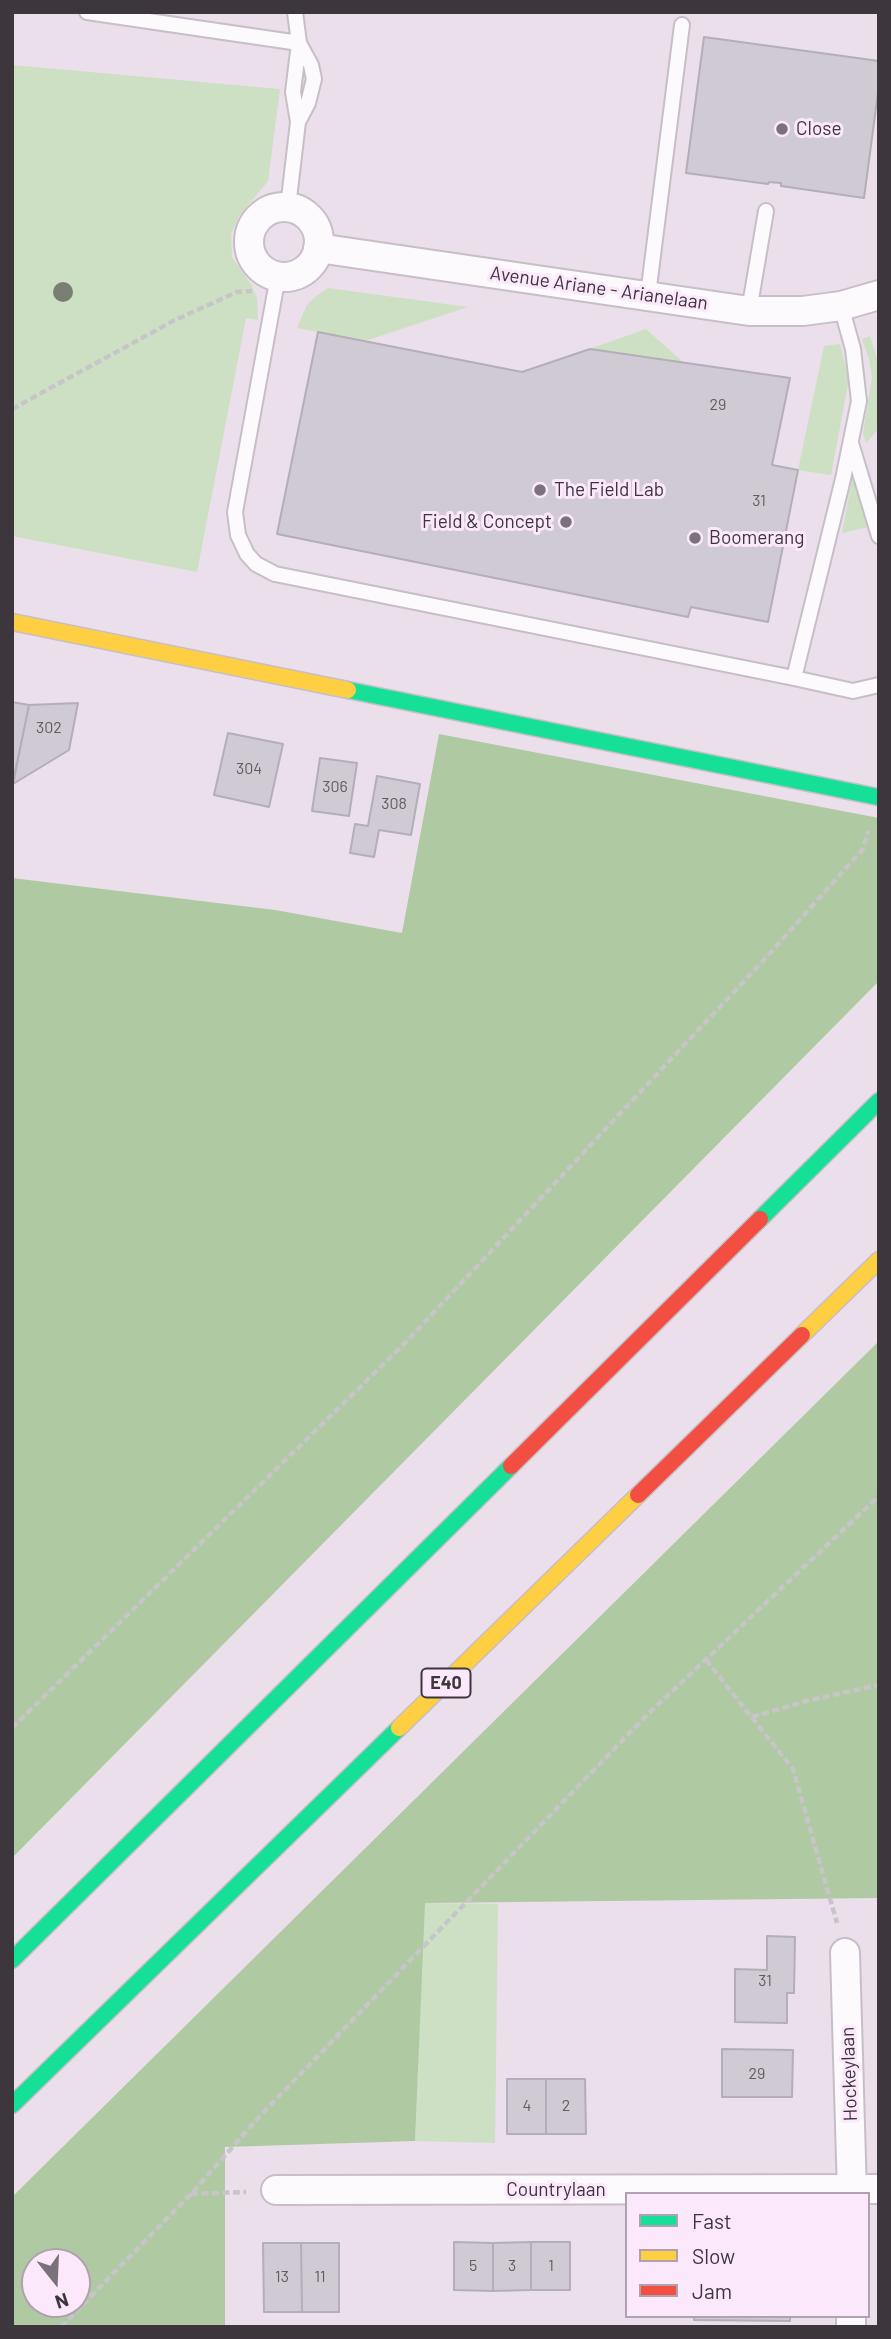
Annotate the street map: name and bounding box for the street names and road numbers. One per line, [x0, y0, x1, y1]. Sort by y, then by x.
street label: Avenue Ariane - Arianelaan [489, 261, 709, 315]
road number: E40 [422, 1668, 471, 1698]
street label: Hockeylaan [836, 2026, 862, 2122]
street label: Countrylaan [506, 2179, 606, 2201]

